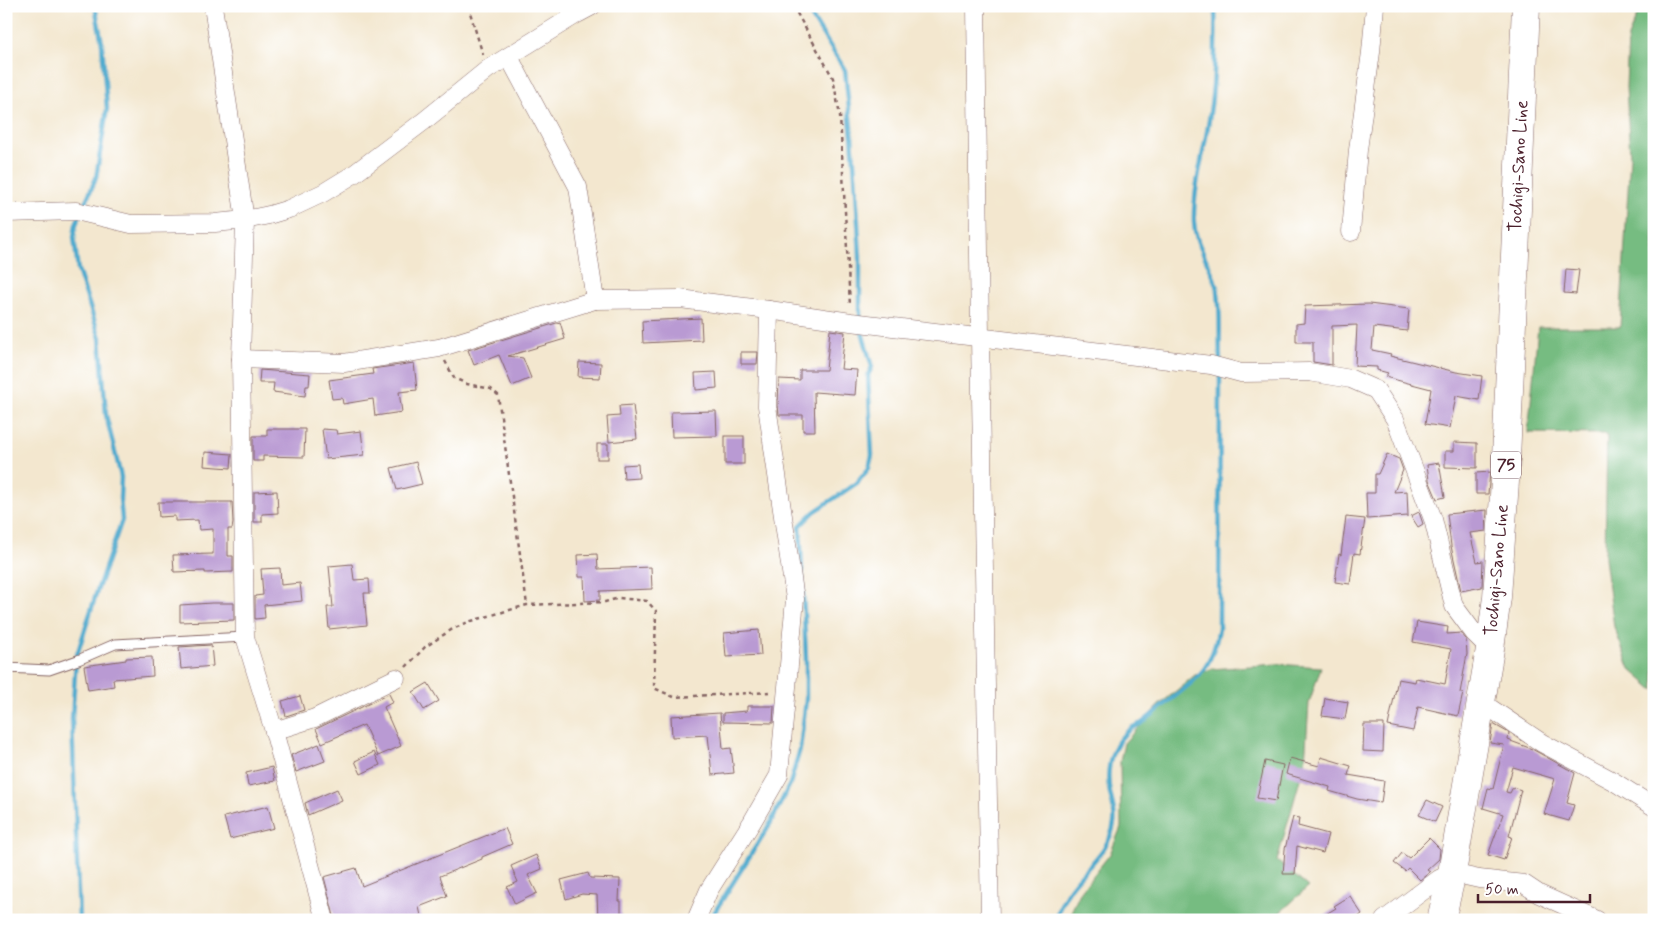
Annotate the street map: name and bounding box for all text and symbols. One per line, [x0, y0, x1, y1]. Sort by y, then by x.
street label: Tochigi-Sano Line [1504, 99, 1534, 233]
road number: 75 [1491, 452, 1521, 478]
street label: Tochigi-Sano Line [1479, 503, 1515, 637]
scale bar [1478, 871, 1590, 903]
text: 50 m [1485, 880, 1519, 900]

